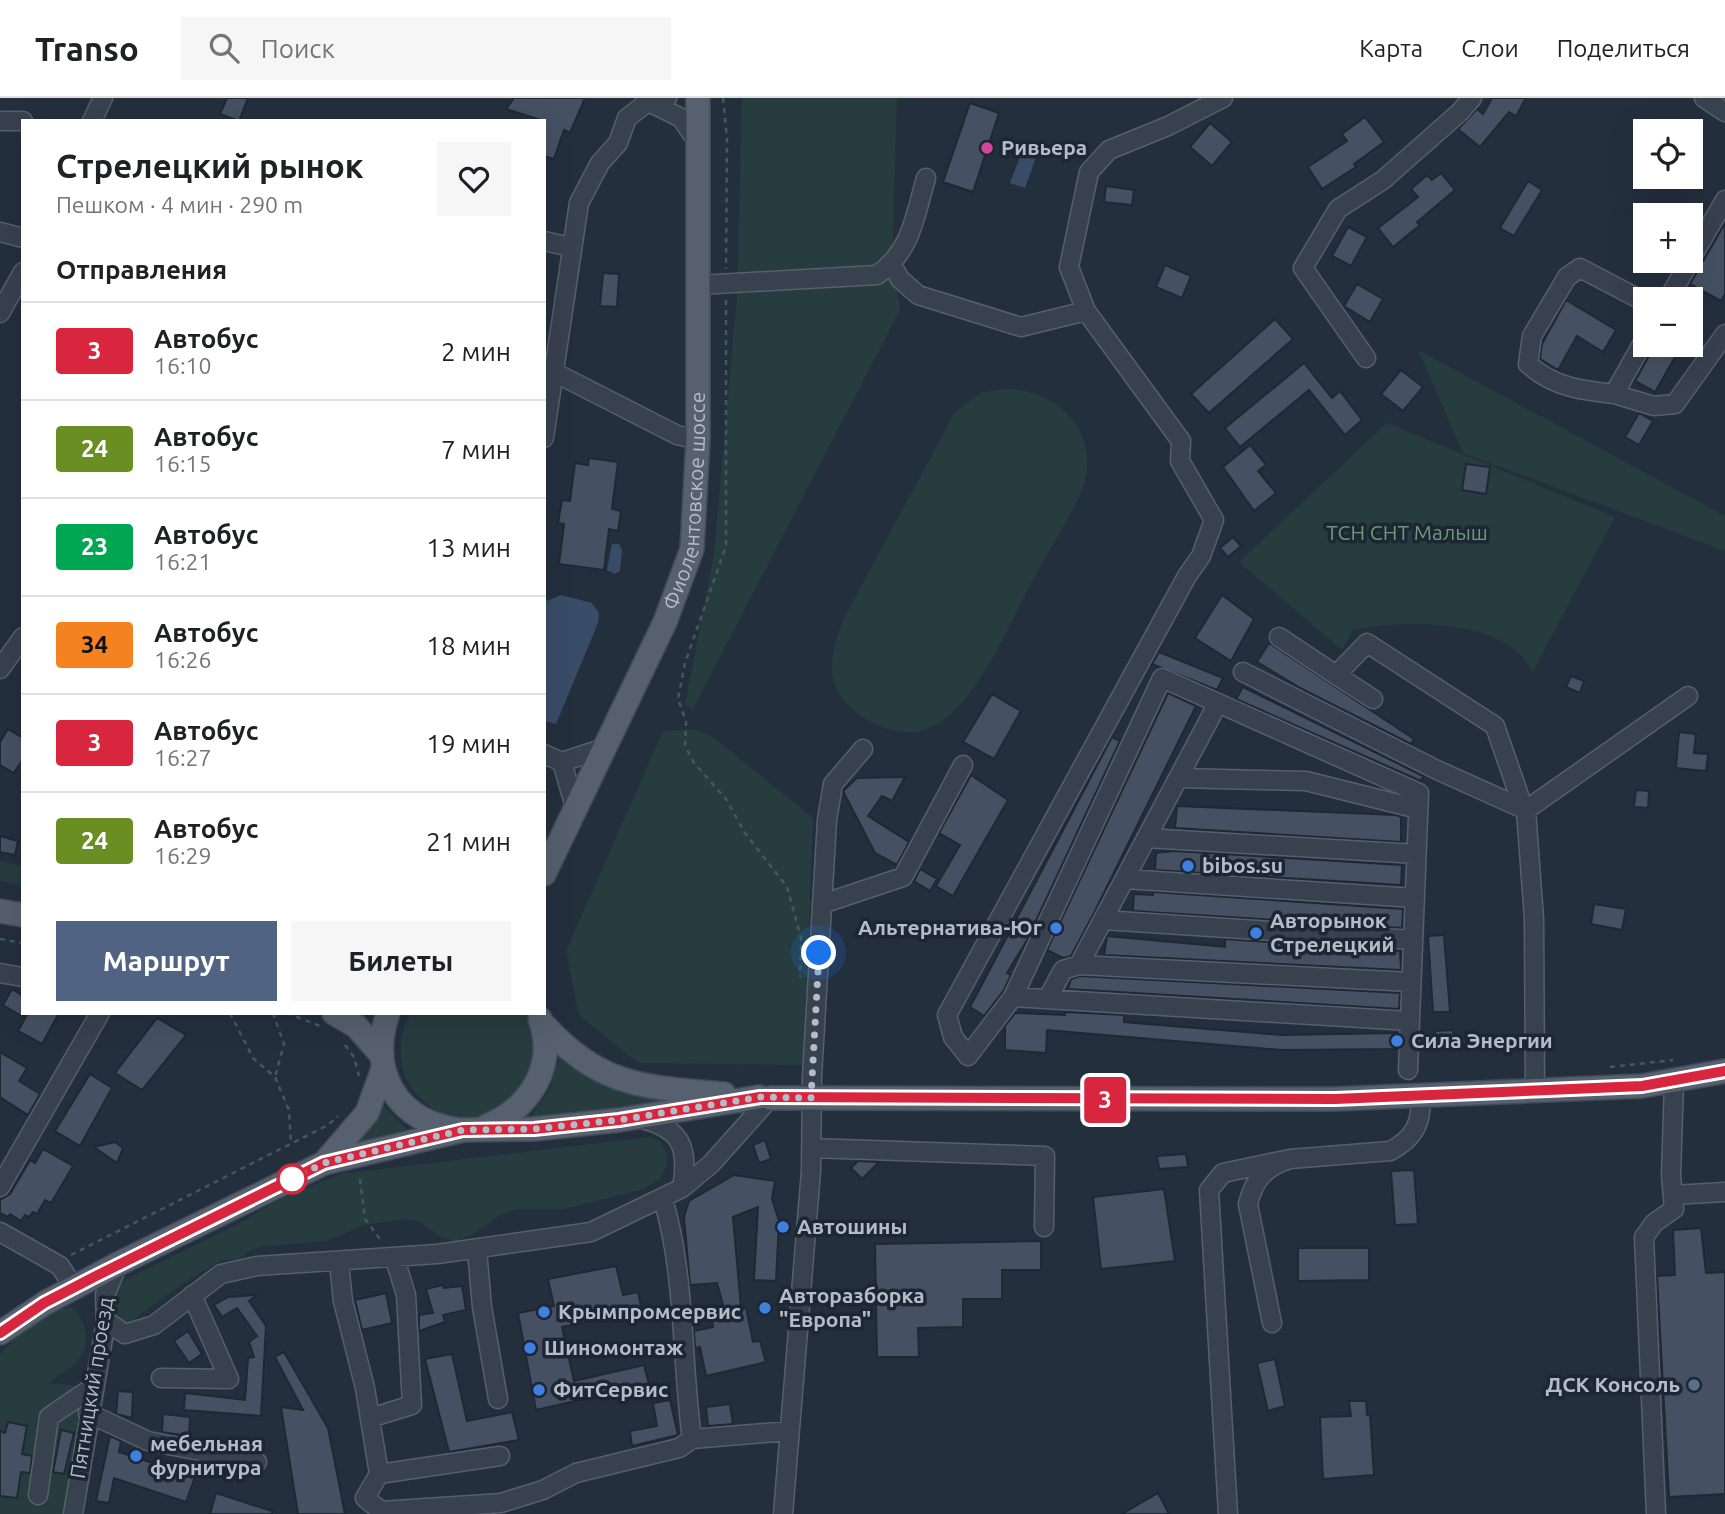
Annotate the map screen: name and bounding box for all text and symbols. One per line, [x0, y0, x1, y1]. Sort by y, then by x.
search box [181, 17, 671, 80]
icon: search [205, 29, 243, 67]
text: Transo [35, 30, 139, 67]
text: Поиск [261, 34, 335, 63]
text: Карта [1359, 35, 1423, 62]
text: Слои [1461, 35, 1519, 62]
text: Поделиться [1557, 35, 1690, 62]
map controls [1633, 119, 1703, 357]
button: locate [1633, 119, 1703, 189]
place label: Ривьера [1001, 135, 1087, 159]
marker: Ривьера [979, 140, 995, 156]
button: heart [437, 142, 511, 216]
text: Стрелецкий рынок [56, 147, 364, 184]
text: Пешком · 4 мин · 290 m [56, 192, 303, 217]
button: + [1633, 203, 1703, 273]
text: Отправления [56, 255, 227, 284]
button: − [1633, 287, 1703, 357]
text: Автобус [154, 324, 258, 353]
text: 3 [88, 337, 101, 364]
text: 2 мин [441, 337, 511, 366]
text: 16:10 [154, 353, 212, 378]
street label: Фиолентовское шоссе [658, 392, 709, 613]
text: Автобус [154, 422, 258, 451]
text: 24 [81, 435, 108, 462]
text: 7 мин [441, 435, 511, 464]
text: 16:15 [154, 451, 212, 476]
text: Автобус [154, 520, 258, 549]
park label: ТСН СНТ Малыш [1326, 520, 1488, 544]
text: 23 [81, 533, 108, 560]
text: 13 мин [426, 533, 511, 562]
text: 16:21 [154, 549, 212, 574]
text: Автобус [154, 618, 258, 647]
text: 34 [81, 631, 108, 658]
text: 18 мин [426, 631, 511, 660]
text: 16:26 [154, 647, 212, 672]
text: Автобус [154, 716, 258, 745]
text: 3 [88, 729, 101, 756]
text: 19 мин [426, 729, 511, 758]
text: 16:27 [154, 745, 212, 770]
text: Автобус [154, 814, 258, 843]
text: 24 [81, 827, 108, 854]
text: 21 мин [426, 827, 511, 856]
text: 16:29 [154, 843, 212, 868]
place label: bibos.su [1202, 853, 1283, 877]
marker: bibos.su [1180, 858, 1196, 874]
place label: Авторынок Стрелецкий [1270, 908, 1394, 956]
place label: Альтернатива-Юг [858, 915, 1043, 939]
marker: Альтернатива-Юг [1048, 920, 1064, 936]
button: Маршрут [56, 921, 277, 1001]
button: Билеты [291, 921, 511, 1001]
marker: Авторынок Стрелецкий [1248, 925, 1264, 941]
your location [801, 935, 836, 970]
place label: Сила Энергии [1411, 1028, 1553, 1052]
marker: Сила Энергии [1389, 1033, 1405, 1049]
line badge: 3 [1082, 1077, 1128, 1123]
text: 3 [1098, 1086, 1112, 1113]
unlabelled marker [277, 1164, 307, 1194]
place label: Автошины [797, 1214, 907, 1238]
marker: Автошины [775, 1219, 791, 1235]
place label: Авторазборка "Европа" [779, 1283, 925, 1331]
street label: Пятницкий проезд [65, 1296, 117, 1480]
place label: Крымпромсервис [558, 1299, 741, 1323]
marker: Авторазборка "Европа" [757, 1300, 773, 1316]
marker: Крымпромсервис [536, 1304, 552, 1320]
place label: Шиномонтаж [544, 1335, 684, 1359]
marker: Шиномонтаж [522, 1340, 538, 1356]
place label: ДСК Консоль [1546, 1372, 1680, 1396]
place label: ФитСервис [553, 1377, 668, 1401]
marker: ДСК Консоль [1686, 1377, 1702, 1393]
marker: ФитСервис [531, 1382, 547, 1398]
place label: мебельная фурнитура [150, 1431, 263, 1479]
marker: мебельная фурнитура [128, 1448, 144, 1464]

